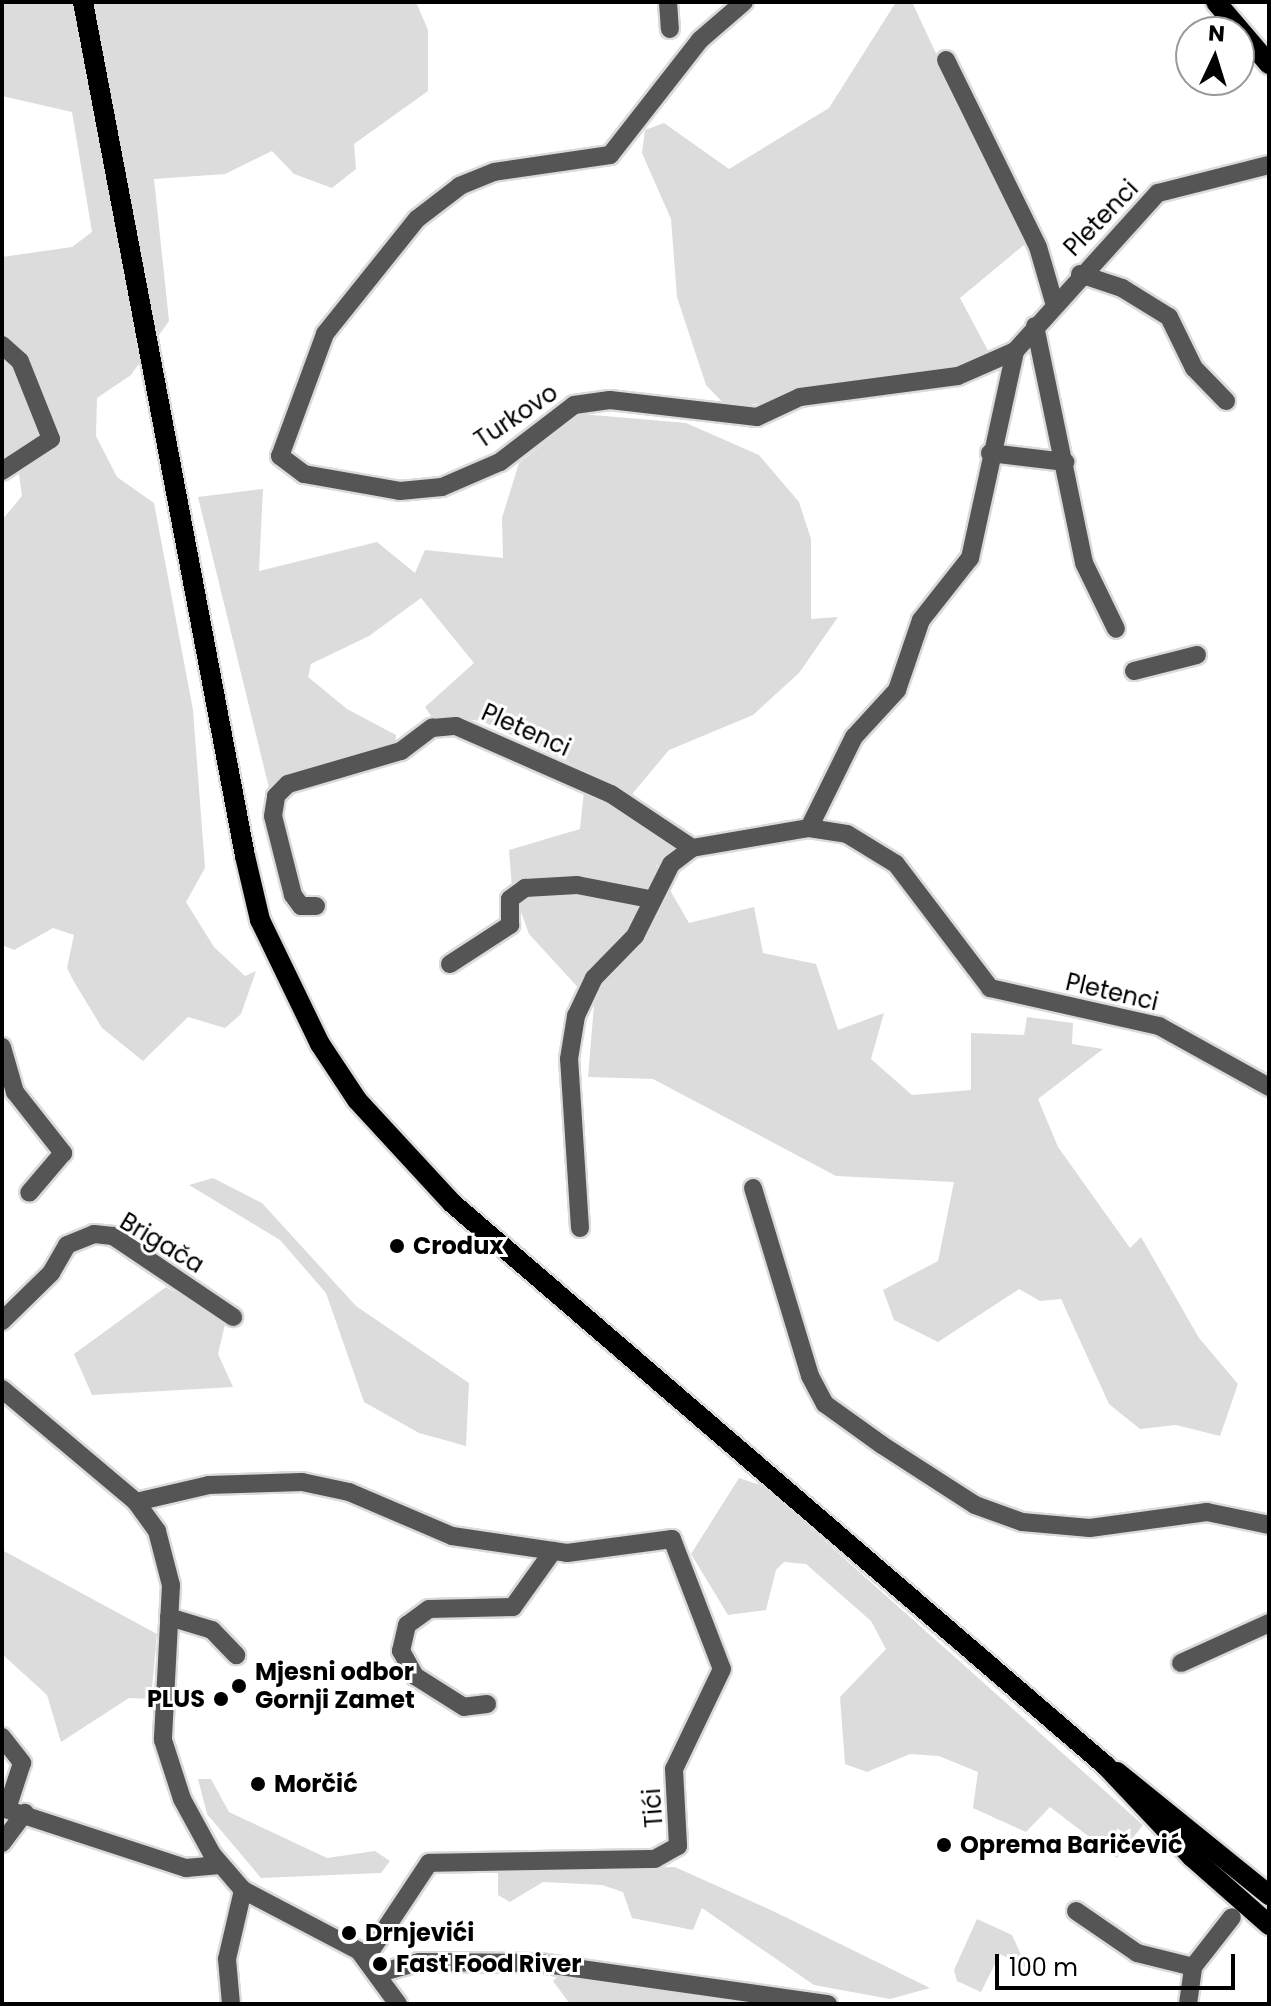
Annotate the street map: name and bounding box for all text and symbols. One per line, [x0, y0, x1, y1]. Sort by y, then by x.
north arrow [1175, 16, 1255, 96]
text: N [1207, 18, 1226, 50]
street label: Pletenci [1058, 174, 1144, 262]
street label: Turkovo [469, 378, 563, 454]
street label: Pletenci [477, 698, 575, 762]
street label: Pletenci [1063, 967, 1161, 1017]
street label: Brigača [115, 1207, 209, 1279]
place label: Crodux [413, 1232, 503, 1260]
marker: Crodux [388, 1237, 406, 1255]
place label: Mjesni odbor Gornji Zamet [255, 1658, 415, 1714]
marker: Mjesni odbor Gornji Zamet [230, 1677, 248, 1695]
place label: PLUS [147, 1685, 205, 1713]
marker: PLUS [212, 1690, 230, 1708]
place label: Morčić [274, 1770, 358, 1798]
marker: Morčić [249, 1775, 267, 1793]
street label: Tići [637, 1787, 669, 1829]
place label: Oprema Baričević [960, 1831, 1182, 1859]
marker: Oprema Baričević [935, 1836, 953, 1854]
place label: Drnjevići [365, 1919, 474, 1947]
marker: Drnjevići [340, 1924, 358, 1942]
scale bar [999, 1938, 1239, 1988]
place label: Fast Food River [396, 1950, 582, 1978]
text: 100 m [1009, 1951, 1078, 1984]
marker: Fast Food River [371, 1955, 389, 1973]

